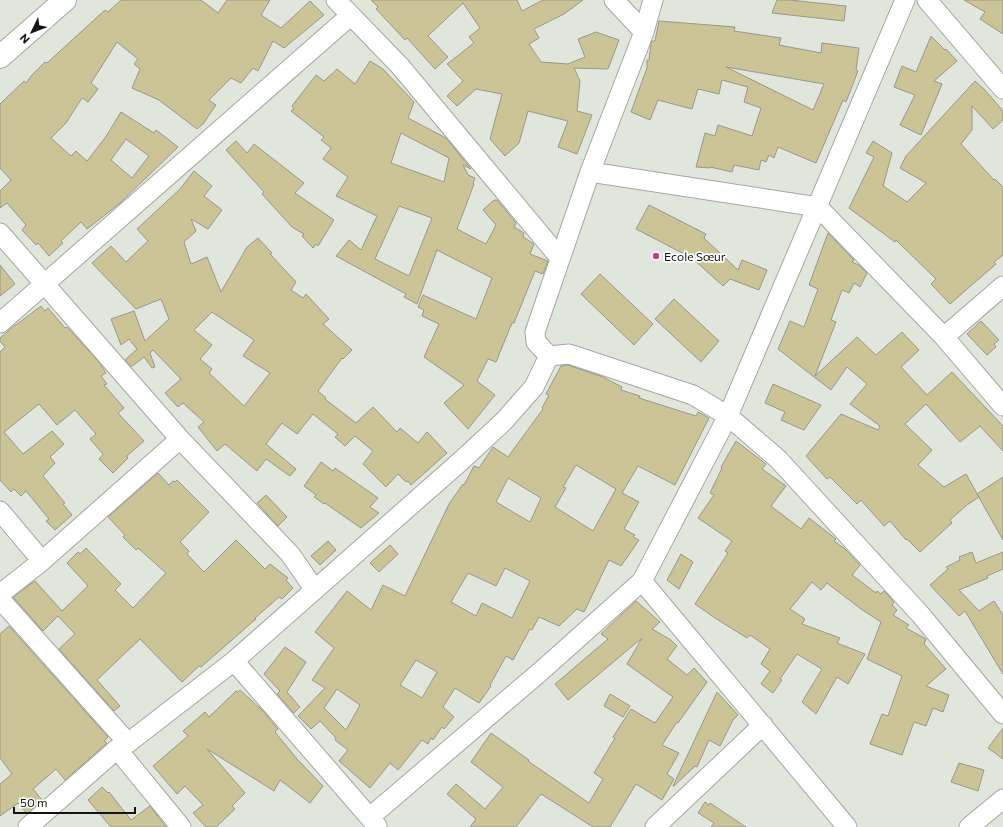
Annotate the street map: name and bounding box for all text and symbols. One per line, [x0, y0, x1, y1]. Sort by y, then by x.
north arrow [12, 12, 52, 52]
text: N [17, 32, 32, 47]
place label: Ecole Sœur [664, 249, 726, 263]
marker: Ecole Sœur [651, 251, 661, 261]
scale bar [14, 789, 135, 815]
text: 50 m [20, 795, 48, 809]

